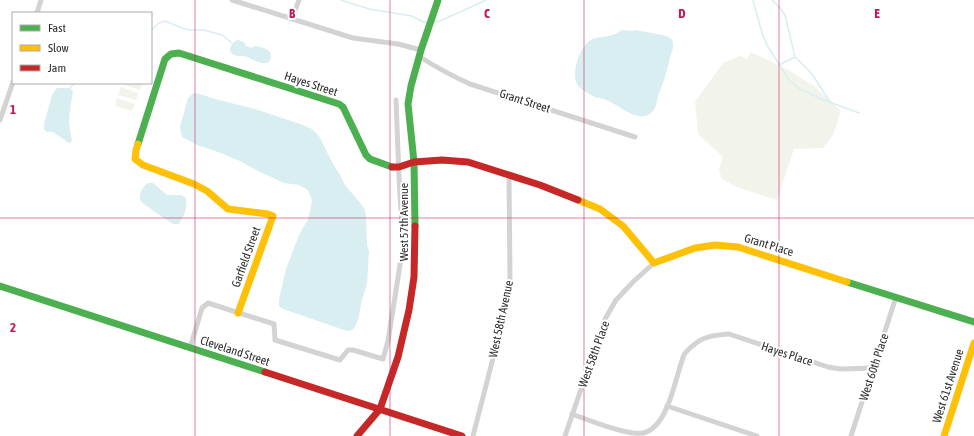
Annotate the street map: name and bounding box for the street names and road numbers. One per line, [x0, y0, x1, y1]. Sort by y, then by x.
street label: Hayes Street [283, 69, 340, 99]
street label: Grant Street [498, 86, 553, 116]
street label: West 57th Avenue [397, 183, 411, 261]
street label: Garfield Street [229, 224, 264, 289]
street label: Grant Place [743, 231, 795, 259]
street label: West 58th Avenue [486, 279, 516, 359]
street label: West 58th Place [575, 319, 613, 389]
street label: West 60th Place [857, 332, 891, 402]
street label: Cleveland Street [198, 333, 272, 369]
street label: Hayes Place [760, 339, 814, 369]
street label: West 61st Avenue [929, 347, 967, 425]

